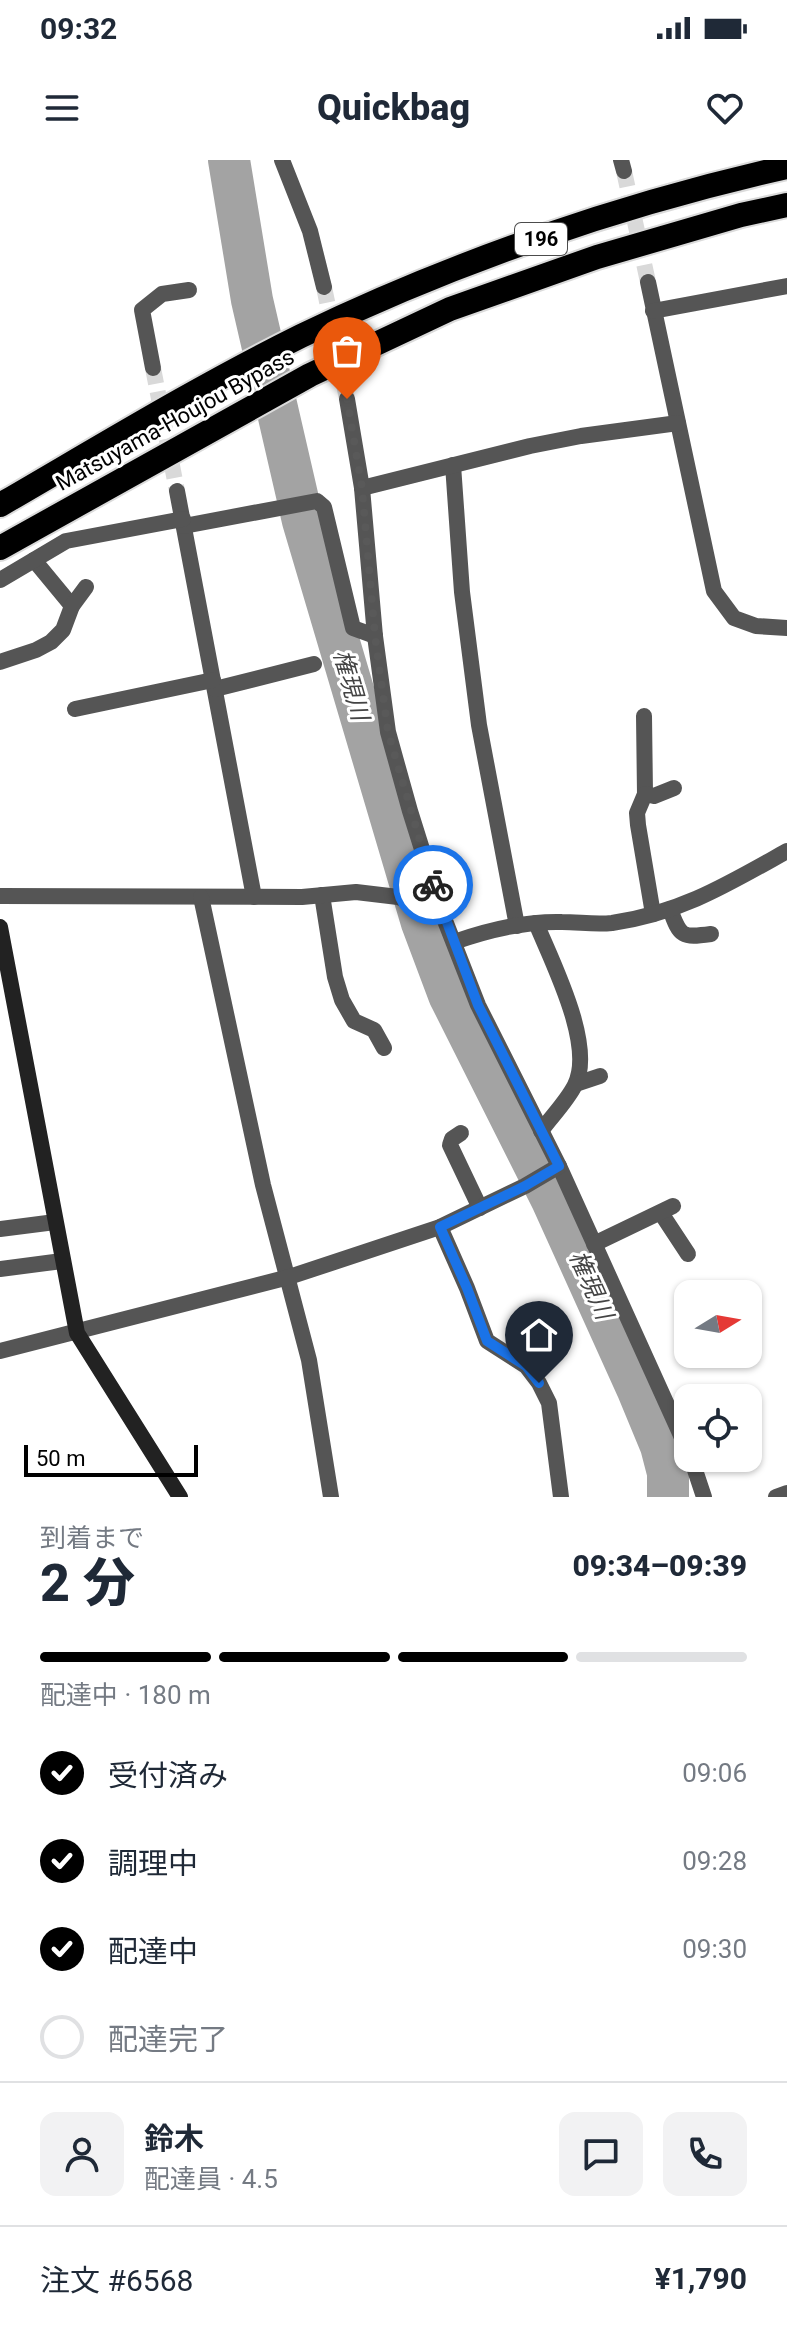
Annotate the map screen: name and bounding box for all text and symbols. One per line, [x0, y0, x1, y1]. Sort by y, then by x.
text: 09:32 [40, 11, 117, 46]
icon: menu [40, 86, 84, 130]
icon: heart [703, 86, 747, 130]
text: Quickbag [317, 87, 470, 129]
road number: 196 [515, 223, 567, 255]
pin [313, 317, 381, 399]
icon: bag [325, 329, 369, 373]
street label: Matsuyama-Houjou Bypass [52, 344, 298, 496]
water label: 権現川 [328, 647, 375, 726]
courier [393, 845, 473, 925]
icon: bike [411, 863, 455, 907]
water label: 権現川 [564, 1246, 620, 1326]
north arrow [674, 1280, 762, 1368]
map controls [674, 1280, 762, 1472]
pin [505, 1301, 573, 1383]
icon: home [517, 1313, 561, 1357]
button: locate [674, 1384, 762, 1472]
scale bar [24, 1441, 198, 1477]
text: 50 m [36, 1446, 85, 1471]
text: 到着まで [40, 1523, 144, 1553]
text: 09:34–09:39 [572, 1548, 747, 1583]
text: 2 分 [40, 1553, 135, 1614]
text: 配達中 · 180 m [40, 1680, 211, 1710]
icon: check [40, 1751, 84, 1795]
text: 受付済み [108, 1758, 228, 1793]
text: 09:06 [682, 1758, 747, 1788]
icon: check [40, 1839, 84, 1883]
text: 調理中 [108, 1846, 198, 1881]
text: 09:28 [682, 1846, 747, 1876]
icon: check [40, 1927, 84, 1971]
text: 配達中 [108, 1934, 198, 1969]
text: 09:30 [682, 1934, 747, 1964]
text: 配達完了 [108, 2022, 228, 2057]
button: person [40, 2112, 124, 2196]
button: chat [559, 2112, 643, 2196]
button: phone [663, 2112, 747, 2196]
text: 鈴木 [144, 2121, 204, 2156]
text: 配達員 · 4.5 [144, 2164, 278, 2194]
text: ¥1,790 [655, 2261, 747, 2296]
text: 注文 #6568 [40, 2263, 193, 2298]

